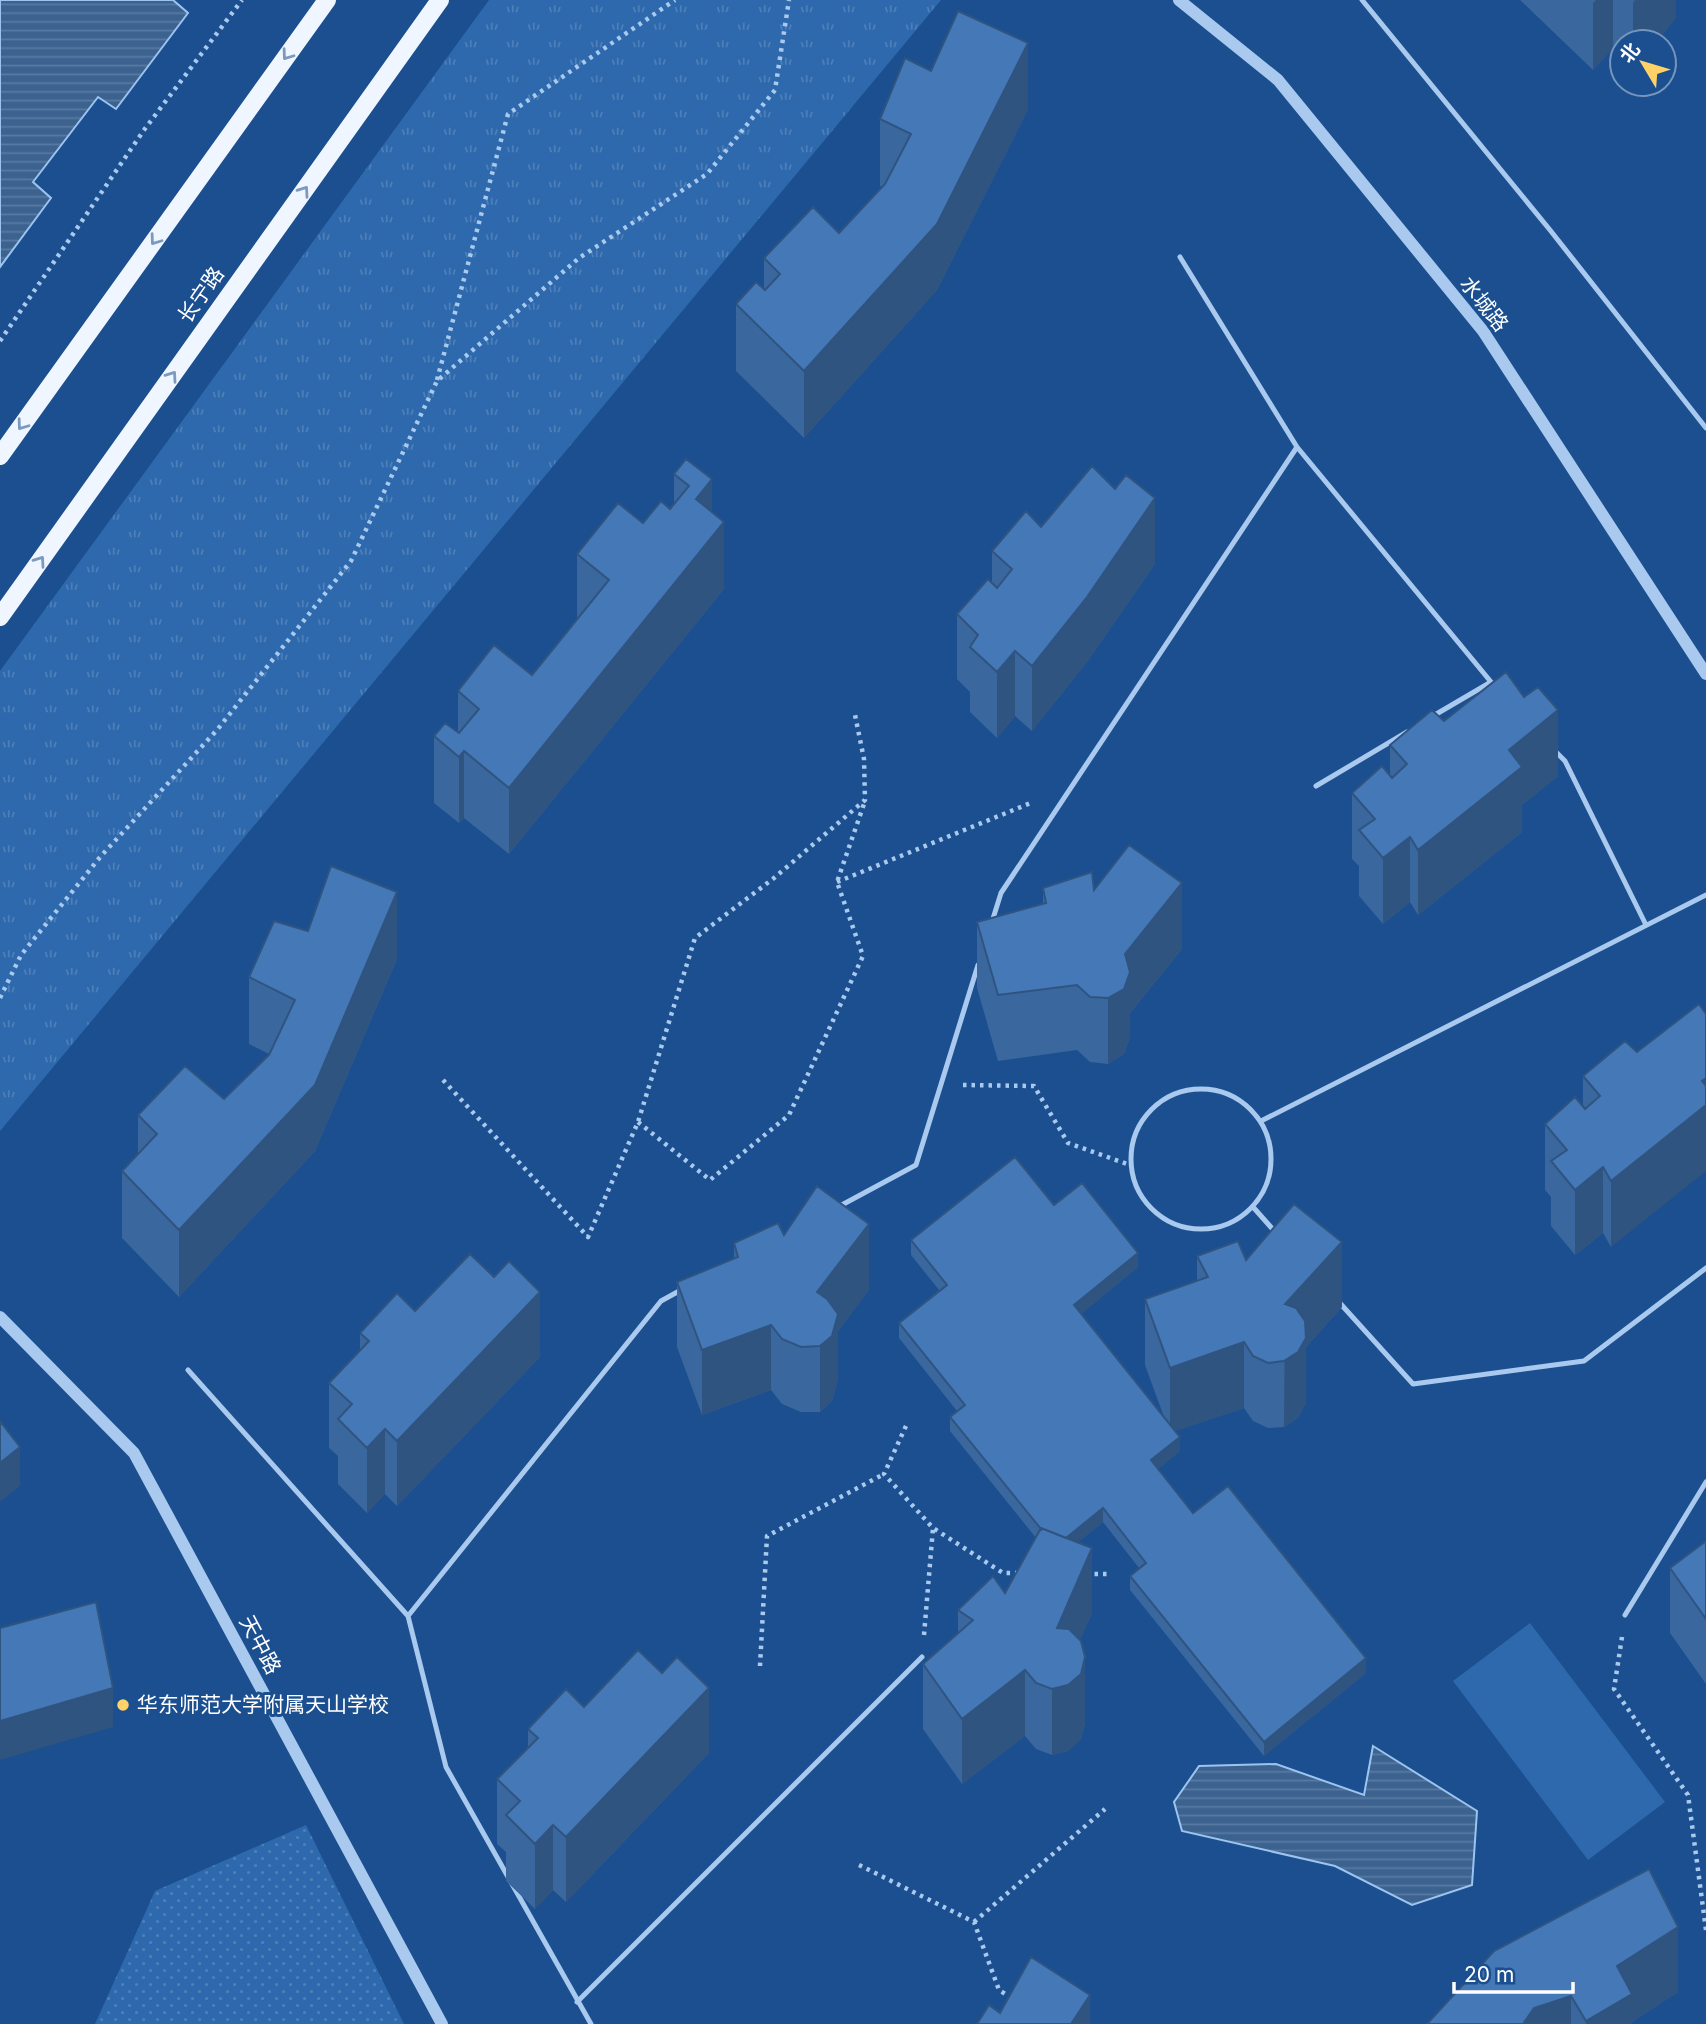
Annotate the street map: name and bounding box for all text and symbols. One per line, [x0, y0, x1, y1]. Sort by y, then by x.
north arrow [1608, 28, 1678, 98]
text: 北 [1615, 38, 1645, 67]
one-way arrow [283, 48, 295, 60]
one-way arrow [296, 186, 308, 198]
one-way arrow [151, 232, 163, 245]
street label: 长宁路 [172, 262, 229, 328]
street label: 水城路 [1455, 271, 1514, 336]
one-way arrow [164, 371, 176, 384]
one-way arrow [18, 417, 30, 430]
one-way arrow [32, 556, 44, 569]
street label: 天中路 [235, 1611, 286, 1678]
place label: 华东师范大学附属天山学校 [137, 1692, 389, 1717]
marker: 华东师范大学附属天山学校 [115, 1697, 131, 1713]
scale bar [1454, 1951, 1573, 1995]
text: 20 m [1464, 1962, 1514, 1987]

